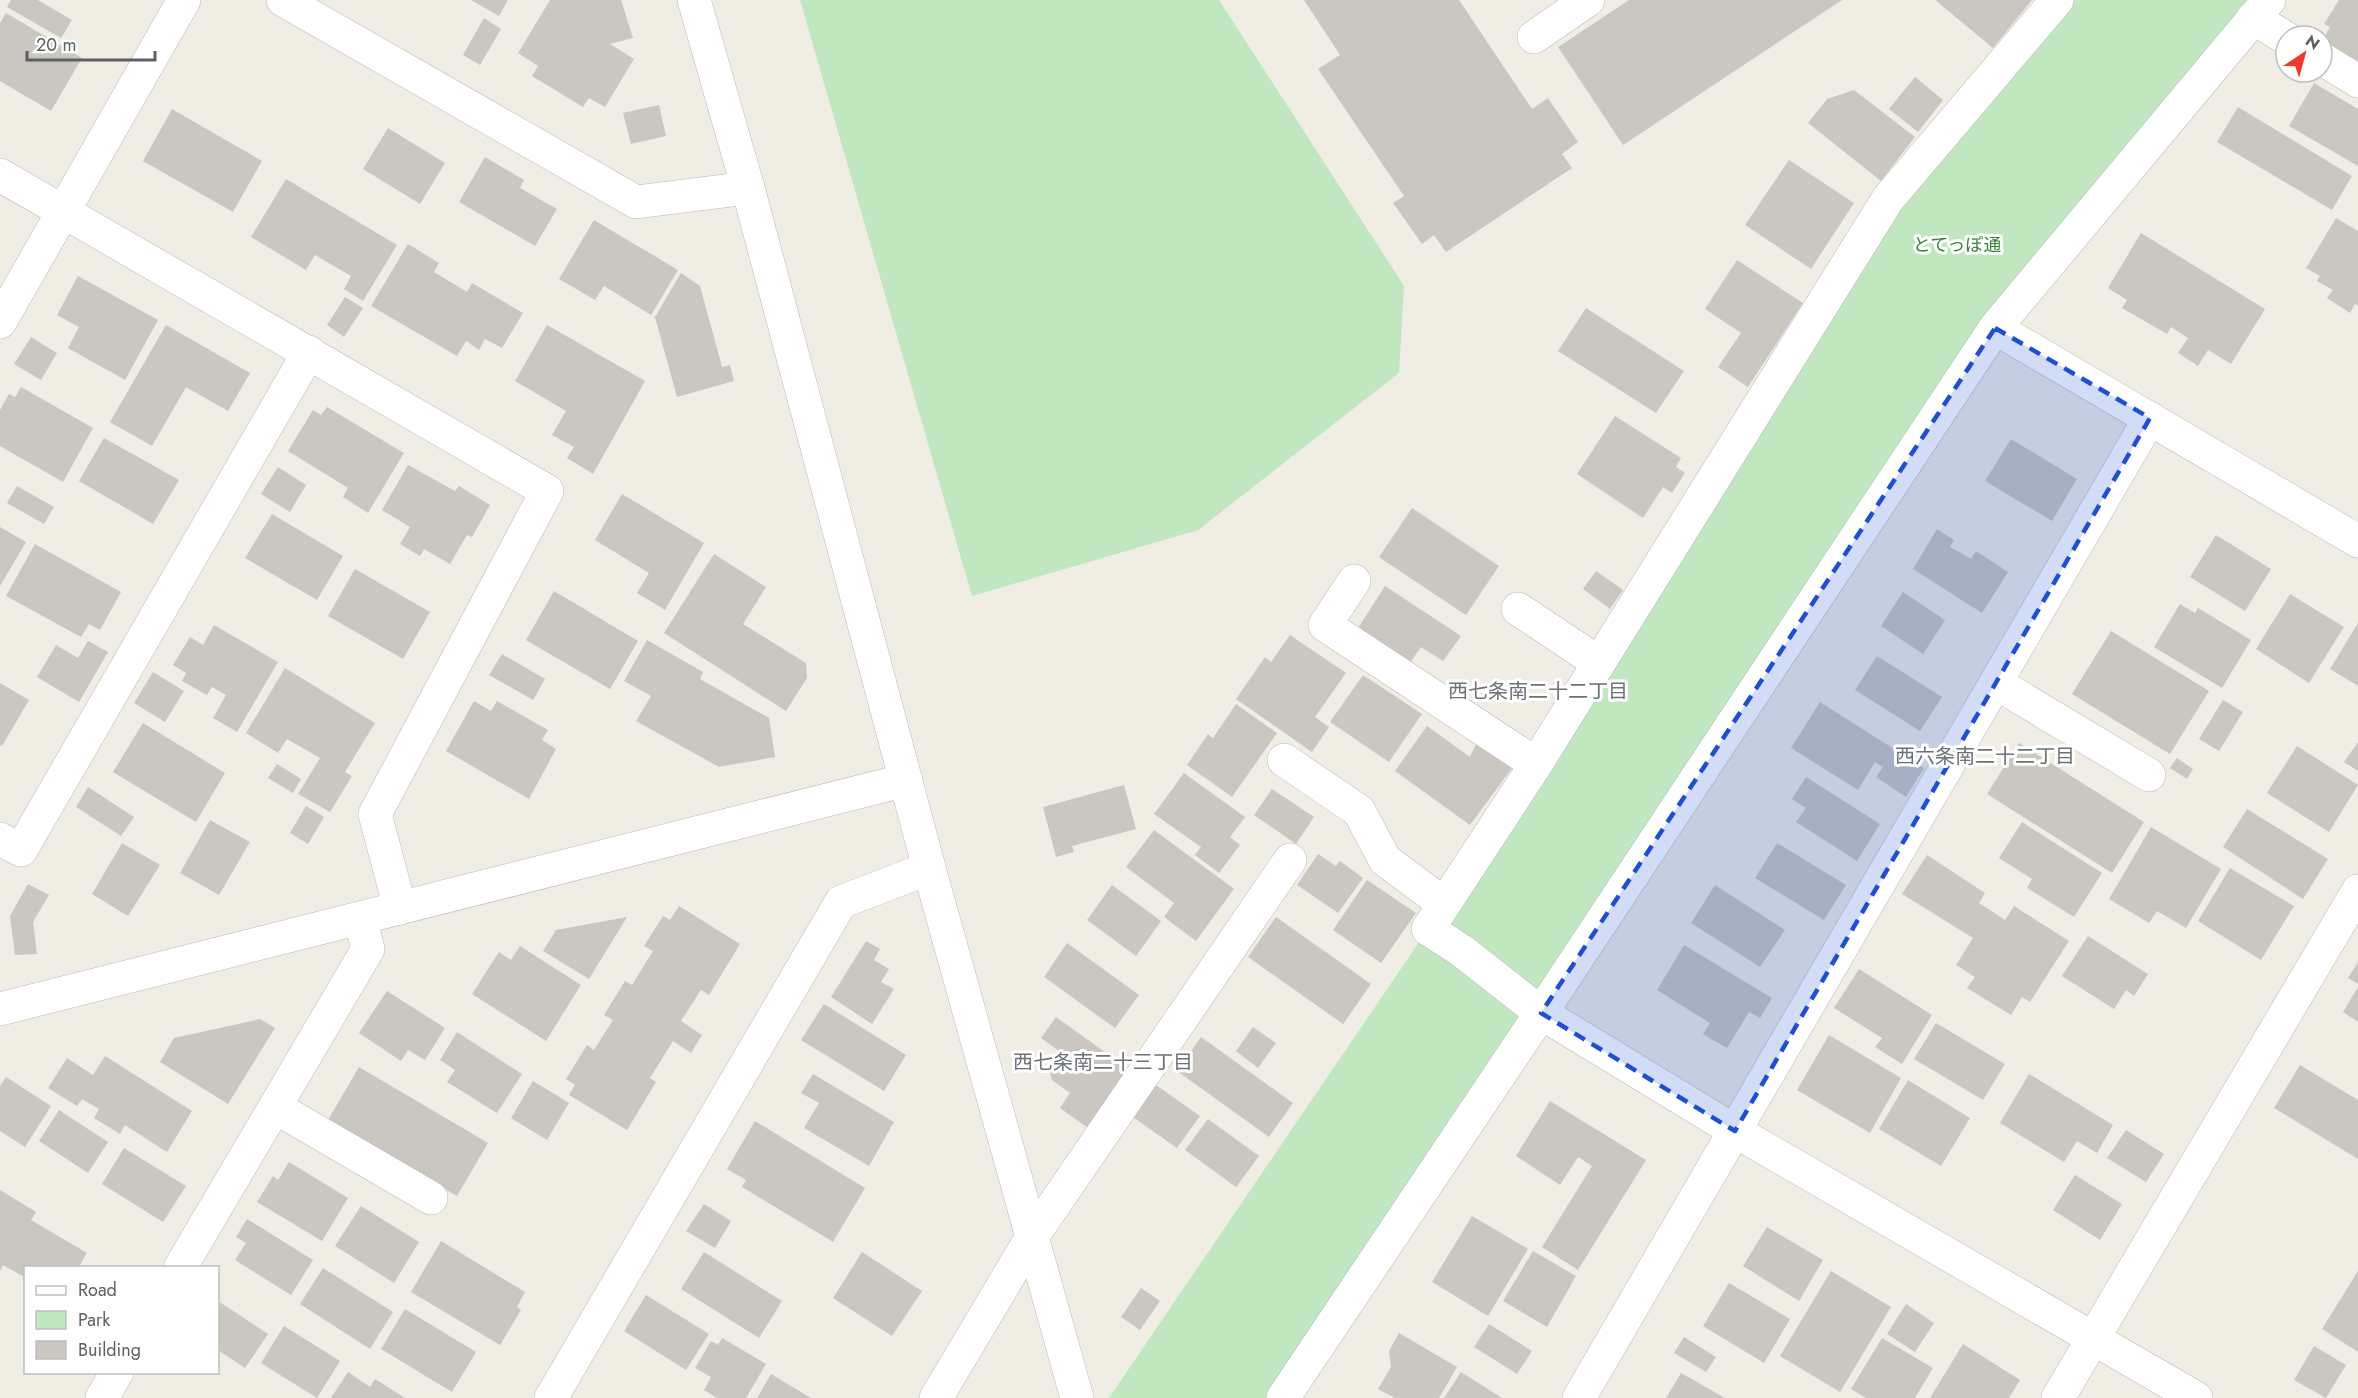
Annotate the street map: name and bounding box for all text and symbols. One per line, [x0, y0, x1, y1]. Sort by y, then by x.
scale bar [27, 24, 154, 62]
north arrow [2274, 24, 2334, 84]
text: N [2301, 29, 2324, 55]
text: 20 m [36, 32, 76, 58]
park label: とてっぽ通 [1913, 232, 2001, 258]
district label: 西七条南二十二丁目 [1448, 677, 1628, 706]
district label: 西六条南二十二丁目 [1895, 742, 2075, 771]
district label: 西七条南二十三丁目 [1013, 1048, 1193, 1077]
legend [24, 1266, 219, 1374]
text: Road [78, 1277, 117, 1303]
text: Park [78, 1307, 110, 1333]
text: Building [78, 1337, 141, 1363]

